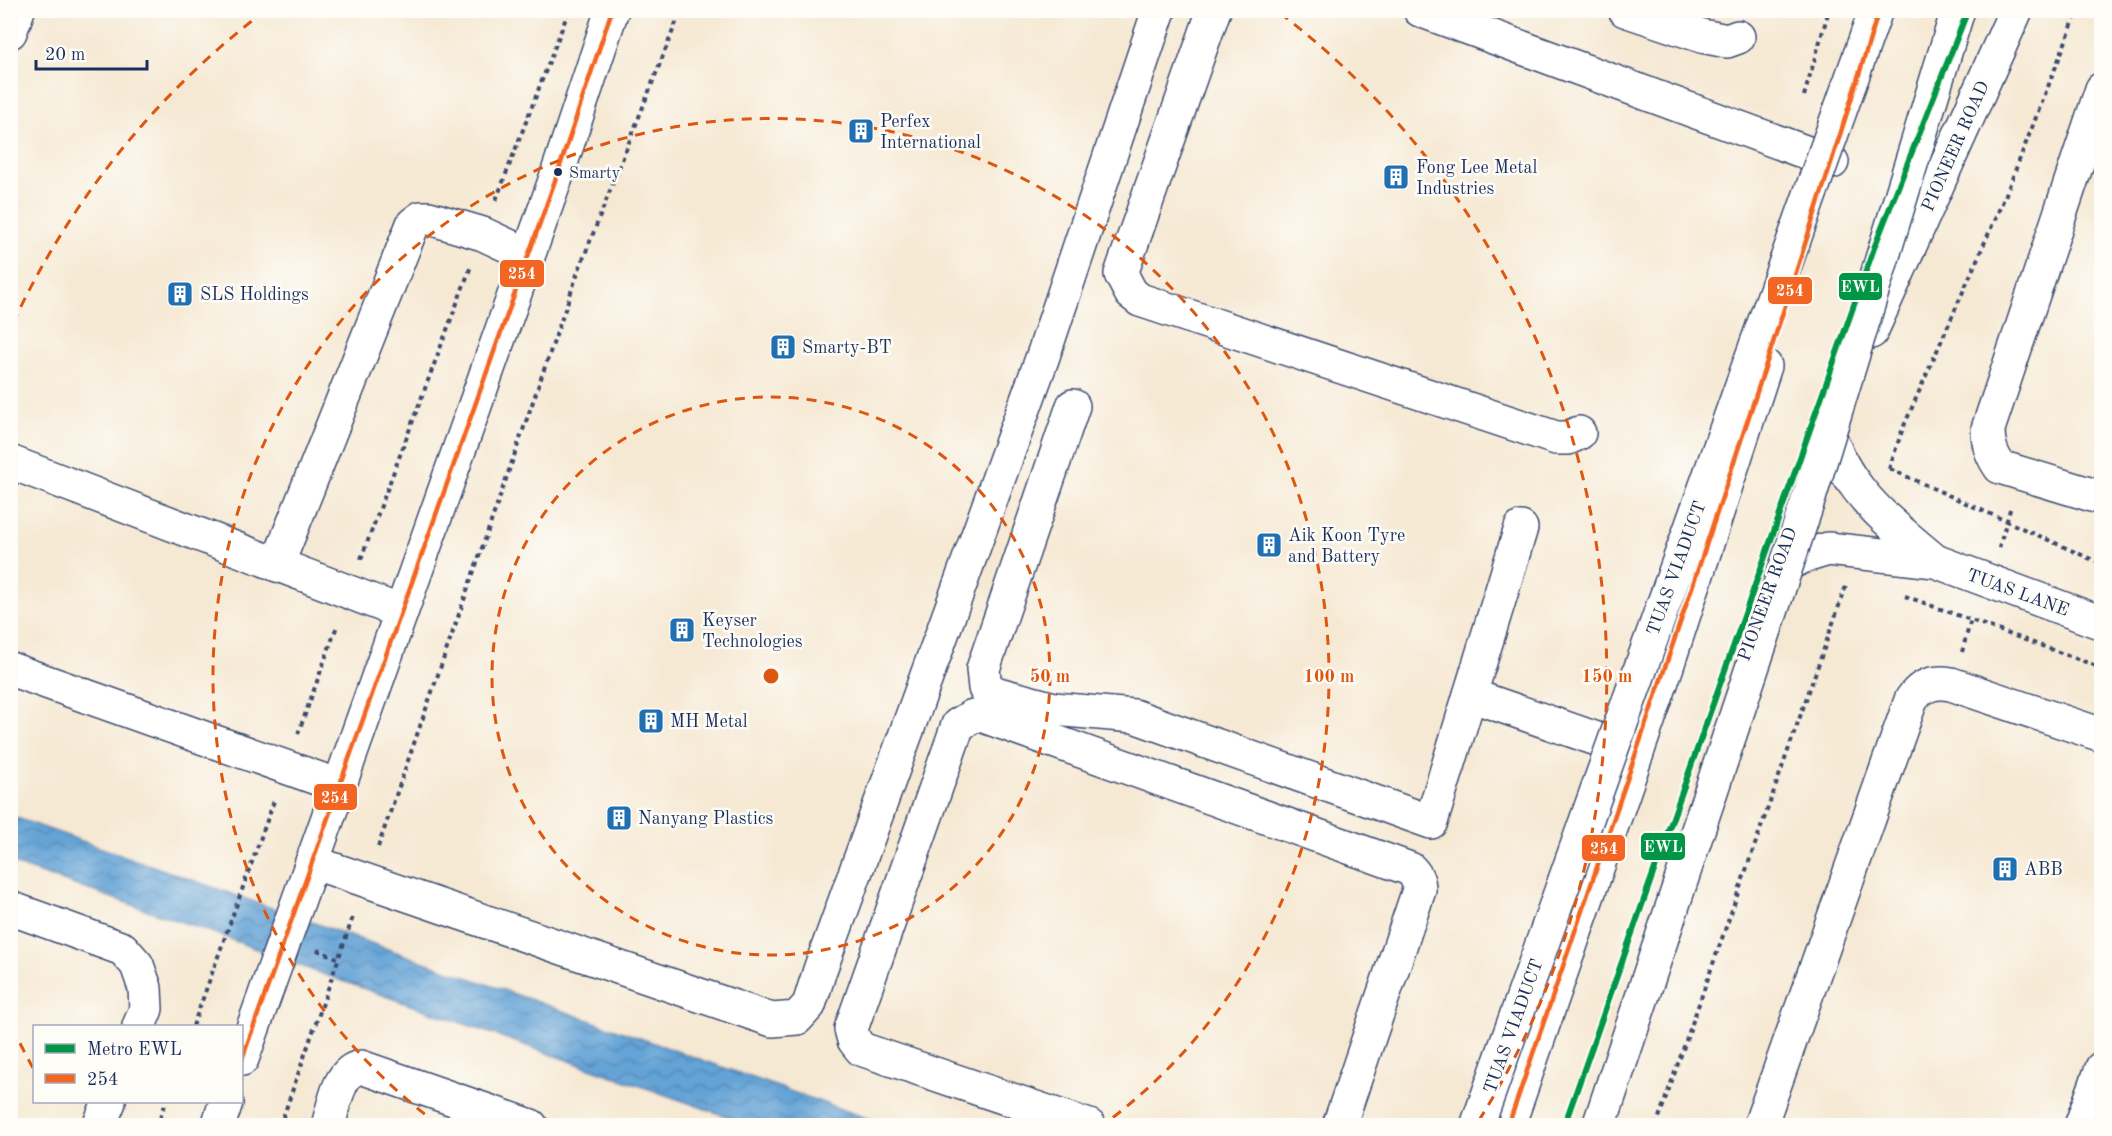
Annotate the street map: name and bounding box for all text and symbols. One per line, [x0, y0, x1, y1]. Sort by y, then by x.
scale bar [36, 33, 147, 71]
text: 20 m [45, 46, 85, 64]
street label: PIONEER ROAD [1919, 78, 1993, 214]
place label: Perfex International [880, 113, 981, 152]
building icon: Perfex International [846, 116, 876, 146]
place label: Fong Lee Metal Industries [1416, 159, 1537, 198]
building icon: Fong Lee Metal Industries [1381, 162, 1411, 192]
marker: Smarty [552, 166, 564, 178]
place label: Smarty [569, 166, 621, 182]
line badge: 254 [499, 259, 545, 288]
text: 254 [508, 267, 536, 283]
line badge: EWL [1838, 272, 1883, 301]
line badge: 254 [1767, 276, 1813, 305]
building icon: SLS Holdings [165, 279, 195, 309]
text: EWL [1841, 280, 1880, 296]
text: 254 [1776, 284, 1804, 300]
place label: SLS Holdings [200, 286, 309, 304]
building icon: Smarty-BT [768, 332, 798, 362]
place label: Smarty-BT [802, 339, 892, 357]
street label: TUAS VIADUCT [1644, 499, 1710, 638]
street label: PIONEER ROAD [1735, 525, 1800, 664]
place label: Aik Koon Tyre and Battery [1288, 527, 1405, 566]
building icon: Aik Koon Tyre and Battery [1254, 530, 1284, 560]
street label: TUAS LANE [1964, 566, 2071, 620]
place label: Keyser Technologies [702, 612, 803, 651]
building icon: Keyser Technologies [667, 615, 697, 645]
centre of rings [761, 666, 781, 686]
text: 50 m [1030, 668, 1070, 686]
text: 100 m [1304, 668, 1354, 686]
text: 150 m [1582, 668, 1632, 686]
building icon: MH Metal [636, 706, 666, 736]
place label: MH Metal [670, 713, 748, 731]
line badge: 254 [313, 783, 358, 811]
text: 254 [321, 791, 349, 807]
building icon: Nanyang Plastics [604, 803, 634, 833]
place label: Nanyang Plastics [638, 810, 774, 828]
line badge: EWL [1640, 832, 1686, 861]
line badge: 254 [1581, 834, 1626, 862]
text: EWL [1644, 840, 1683, 856]
text: 254 [1590, 842, 1618, 858]
building icon: ABB [1990, 854, 2020, 884]
place label: ABB [2024, 861, 2063, 879]
street label: TUAS VIADUCT [1481, 957, 1547, 1096]
legend [33, 1025, 243, 1103]
text: Metro EWL [87, 1041, 182, 1059]
text: 254 [87, 1071, 118, 1089]

